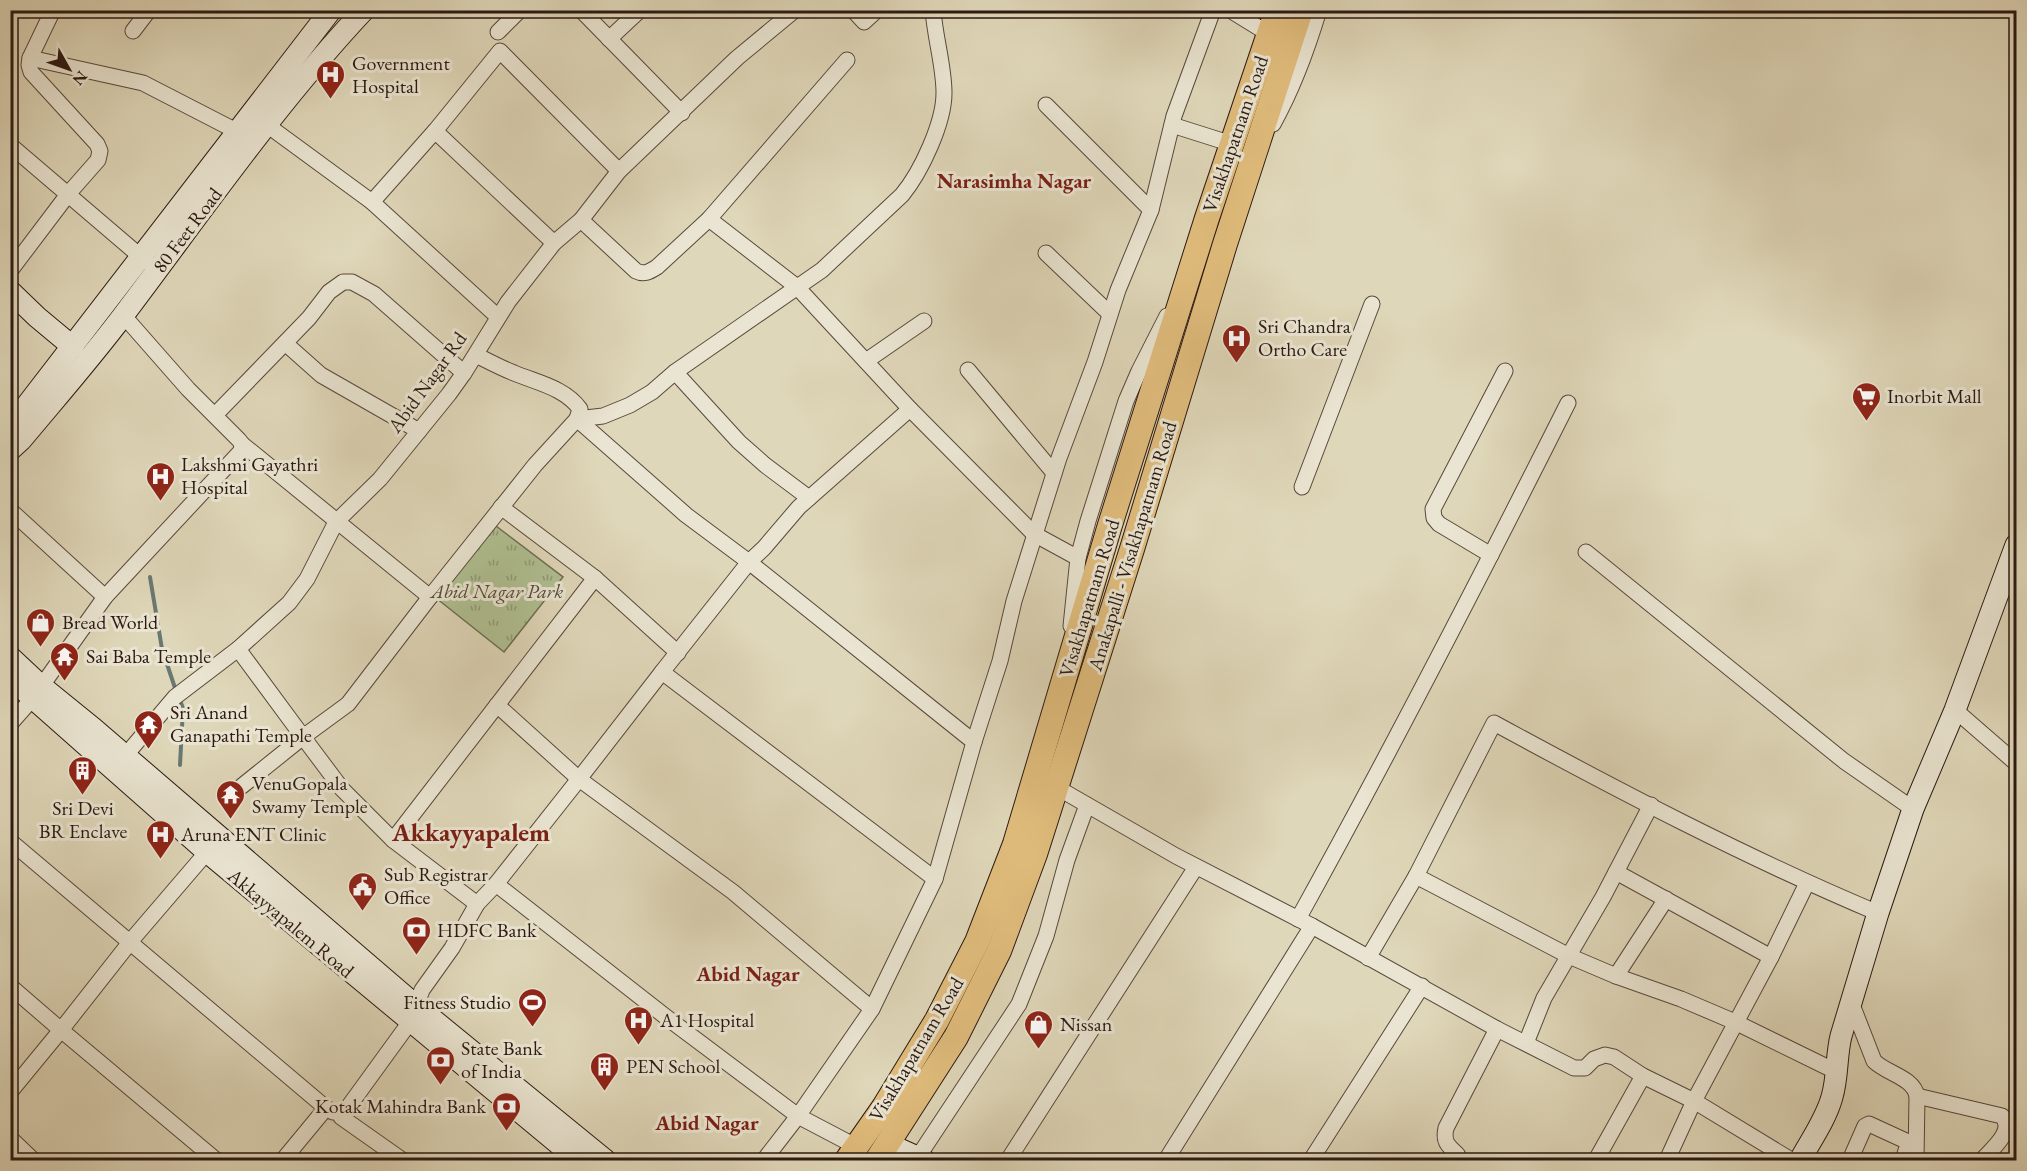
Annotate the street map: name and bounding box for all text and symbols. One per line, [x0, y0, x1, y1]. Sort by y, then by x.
north arrow [39, 39, 99, 99]
place label: Government Hospital [352, 50, 450, 99]
street label: Visakhapatnam Road [1196, 51, 1274, 216]
hospital icon: Government Hospital [315, 58, 347, 100]
text: N [68, 67, 92, 90]
district label: Narasimha Nagar [937, 167, 1092, 194]
street label: 80 Feet Road [146, 181, 228, 278]
place label: Sri Chandra Ortho Care [1258, 313, 1351, 362]
hospital icon: Sri Chandra Ortho Care [1221, 322, 1253, 364]
street label: Abid Nagar Rd [381, 326, 473, 438]
supermarket icon: Inorbit Mall [1850, 380, 1882, 422]
place label: Inorbit Mall [1887, 383, 1982, 409]
street label: Anakapalli - Visakhapatnam Road [1083, 418, 1181, 674]
place label: Lakshmi Gayathri Hospital [181, 451, 318, 500]
hospital icon: Lakshmi Gayathri Hospital [144, 460, 176, 502]
street label: Visakhapatnam Road [1054, 516, 1124, 680]
park label: Abid Nagar Park [429, 578, 563, 604]
shop icon: Bread World [25, 606, 57, 648]
place label: Bread World [62, 609, 159, 635]
temple icon: Sai Baba Temple [49, 640, 81, 682]
place label: Sai Baba Temple [86, 643, 211, 669]
place label: Sri Anand Ganapathi Temple [170, 699, 312, 748]
temple icon: Sri Anand Ganapathi Temple [133, 708, 165, 750]
building icon: Sri Devi BR Enclave [67, 754, 99, 796]
place label: VenuGopala Swamy Temple [252, 770, 368, 819]
temple icon: VenuGopala Swamy Temple [215, 778, 247, 820]
place label: Sri Devi BR Enclave [39, 795, 127, 844]
district label: Akkayyapalem [391, 815, 550, 849]
hospital icon: Aruna ENT Clinic [144, 818, 176, 860]
place label: Aruna ENT Clinic [180, 821, 327, 847]
place label: Sub Registrar Office [384, 861, 488, 910]
street label: Akkayyapalem Road [222, 862, 360, 984]
public building icon: Sub Registrar Office [347, 870, 379, 912]
bank icon: HDFC Bank [400, 914, 432, 956]
place label: HDFC Bank [437, 917, 537, 943]
district label: Abid Nagar [695, 960, 800, 987]
street label: Visakhapatnam Road [863, 971, 970, 1126]
sports icon: Fitness Studio [516, 986, 548, 1028]
place label: Fitness Studio [403, 989, 511, 1015]
hospital icon: A1 Hospital [623, 1004, 655, 1046]
place label: A1 Hospital [659, 1007, 755, 1033]
shop icon: Nissan [1023, 1008, 1055, 1050]
place label: Nissan [1060, 1011, 1113, 1037]
place label: State Bank of India [461, 1035, 543, 1084]
bank icon: State Bank of India [424, 1044, 456, 1086]
building icon: PEN School [589, 1050, 621, 1092]
place label: PEN School [626, 1053, 720, 1079]
bank icon: Kotak Mahindra Bank [491, 1090, 523, 1132]
place label: Kotak Mahindra Bank [315, 1093, 487, 1119]
district label: Abid Nagar [654, 1109, 759, 1136]

